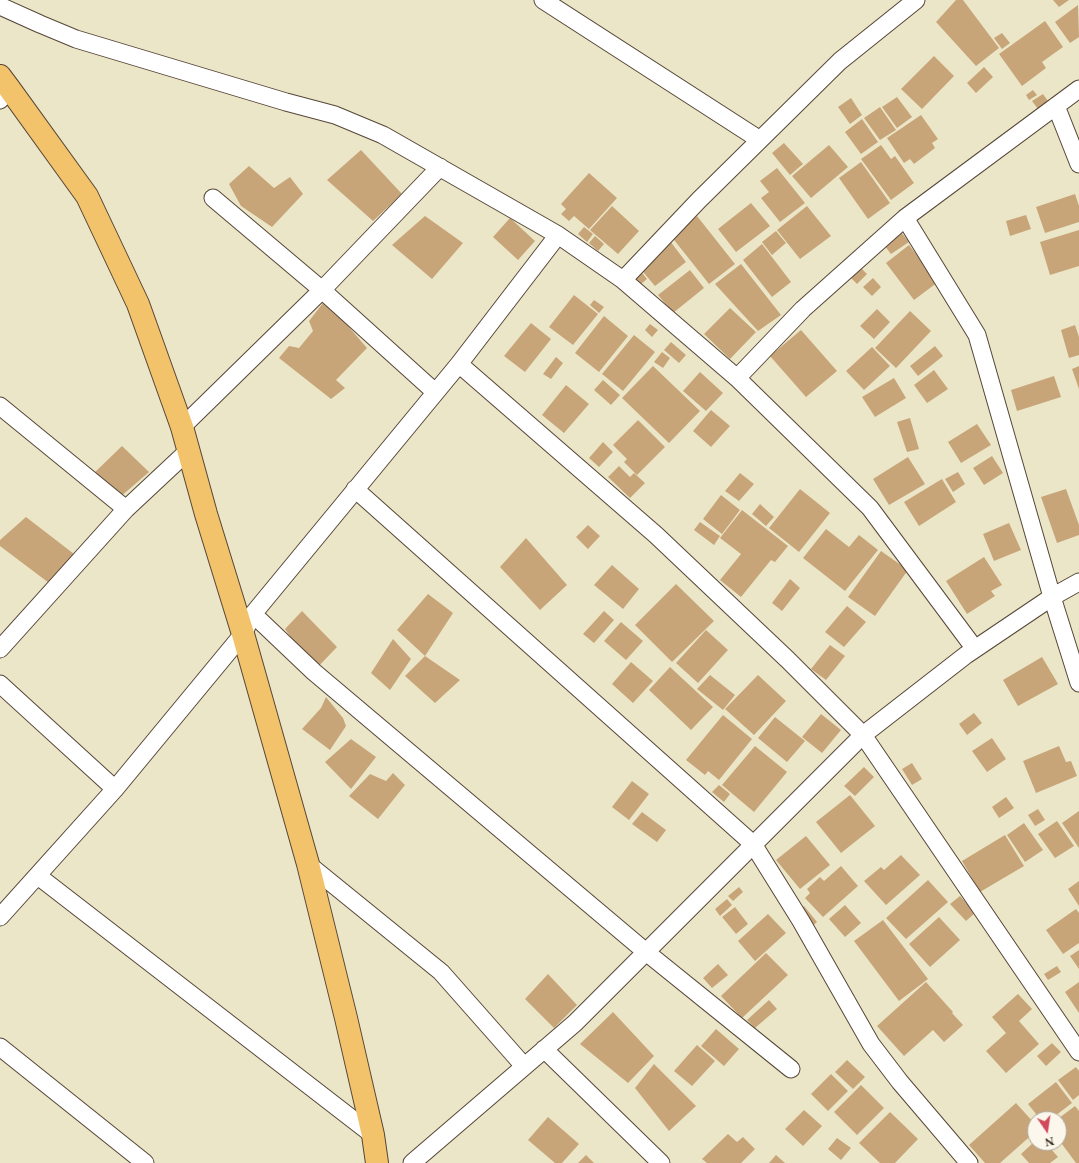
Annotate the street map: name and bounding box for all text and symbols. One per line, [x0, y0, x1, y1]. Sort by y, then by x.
north arrow [1027, 1111, 1067, 1151]
text: N [1044, 1134, 1055, 1150]

